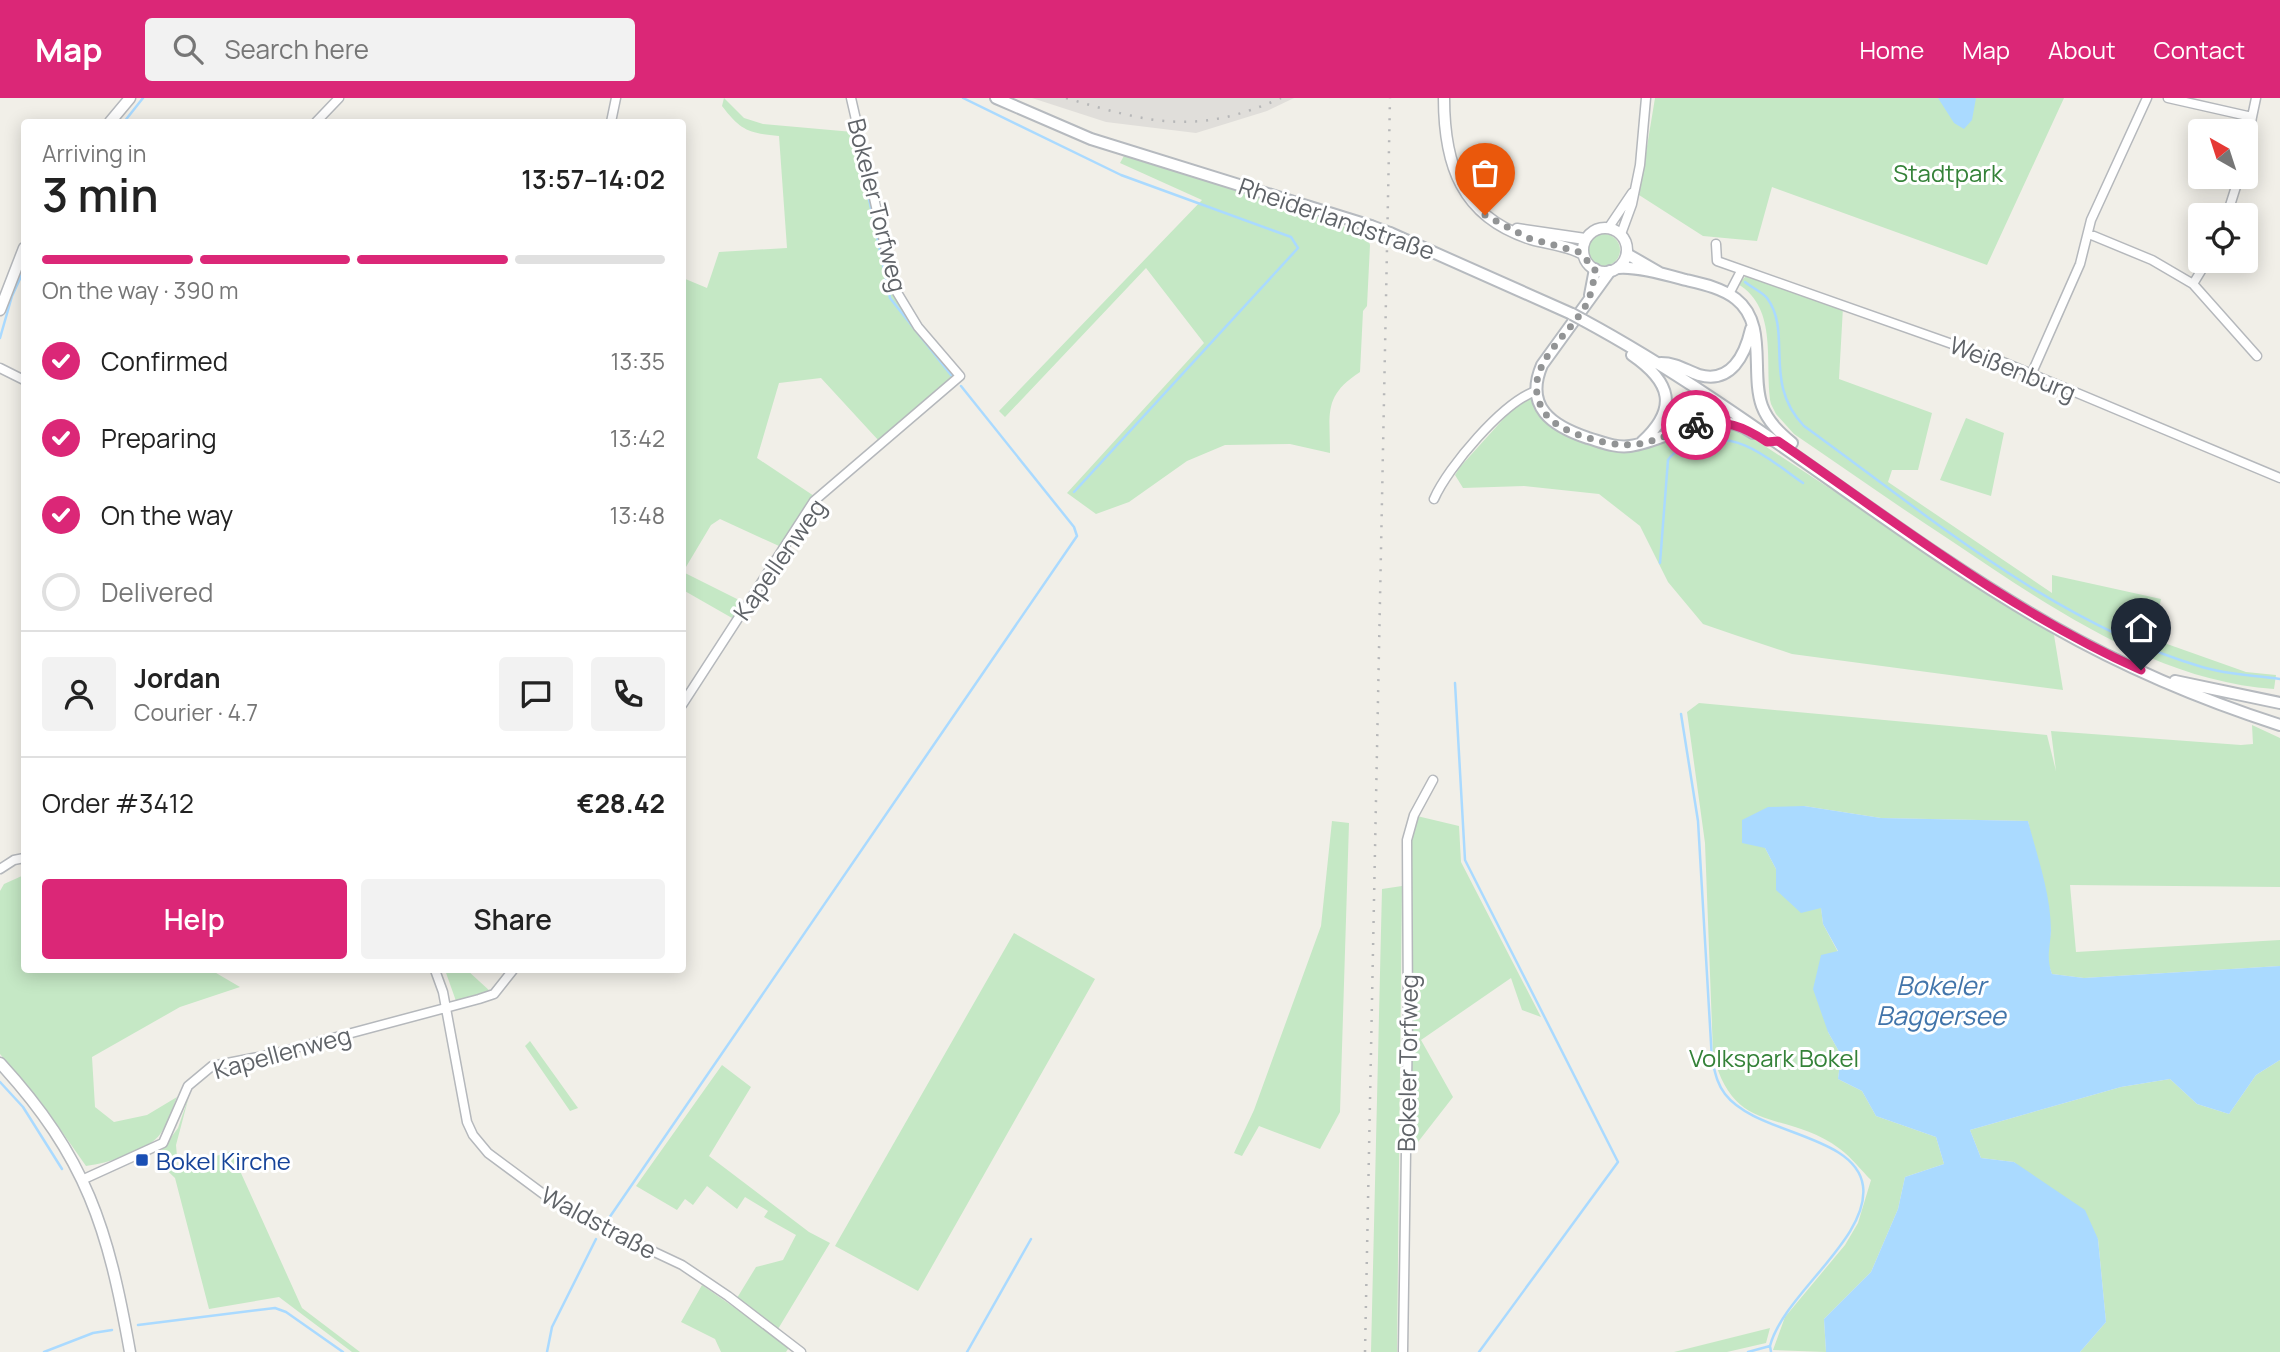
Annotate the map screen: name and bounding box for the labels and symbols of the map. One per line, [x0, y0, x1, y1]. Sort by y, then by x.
street label: Bokeler Torfweg [841, 115, 915, 295]
north arrow [2188, 119, 2258, 189]
pin [1455, 143, 1515, 215]
park label: Stadtpark [1893, 156, 2004, 189]
street label: Rheiderlandstraße [1235, 169, 1439, 267]
street label: Weißenburg [1945, 328, 2081, 408]
courier [1661, 390, 1731, 460]
street label: Kapellenweg [725, 492, 833, 626]
pin [2111, 598, 2171, 670]
water label: Bokeler Baggersee [1876, 967, 2007, 1033]
street label: Bokeler Torfweg [1389, 974, 1425, 1152]
street label: Kapellenweg [210, 1018, 354, 1086]
park label: Volkspark Bokel [1689, 1041, 1859, 1074]
place label: Bokel Kirche [156, 1144, 291, 1177]
marker: Bokel Kirche [134, 1152, 150, 1168]
street label: Waldstraße [535, 1178, 663, 1266]

